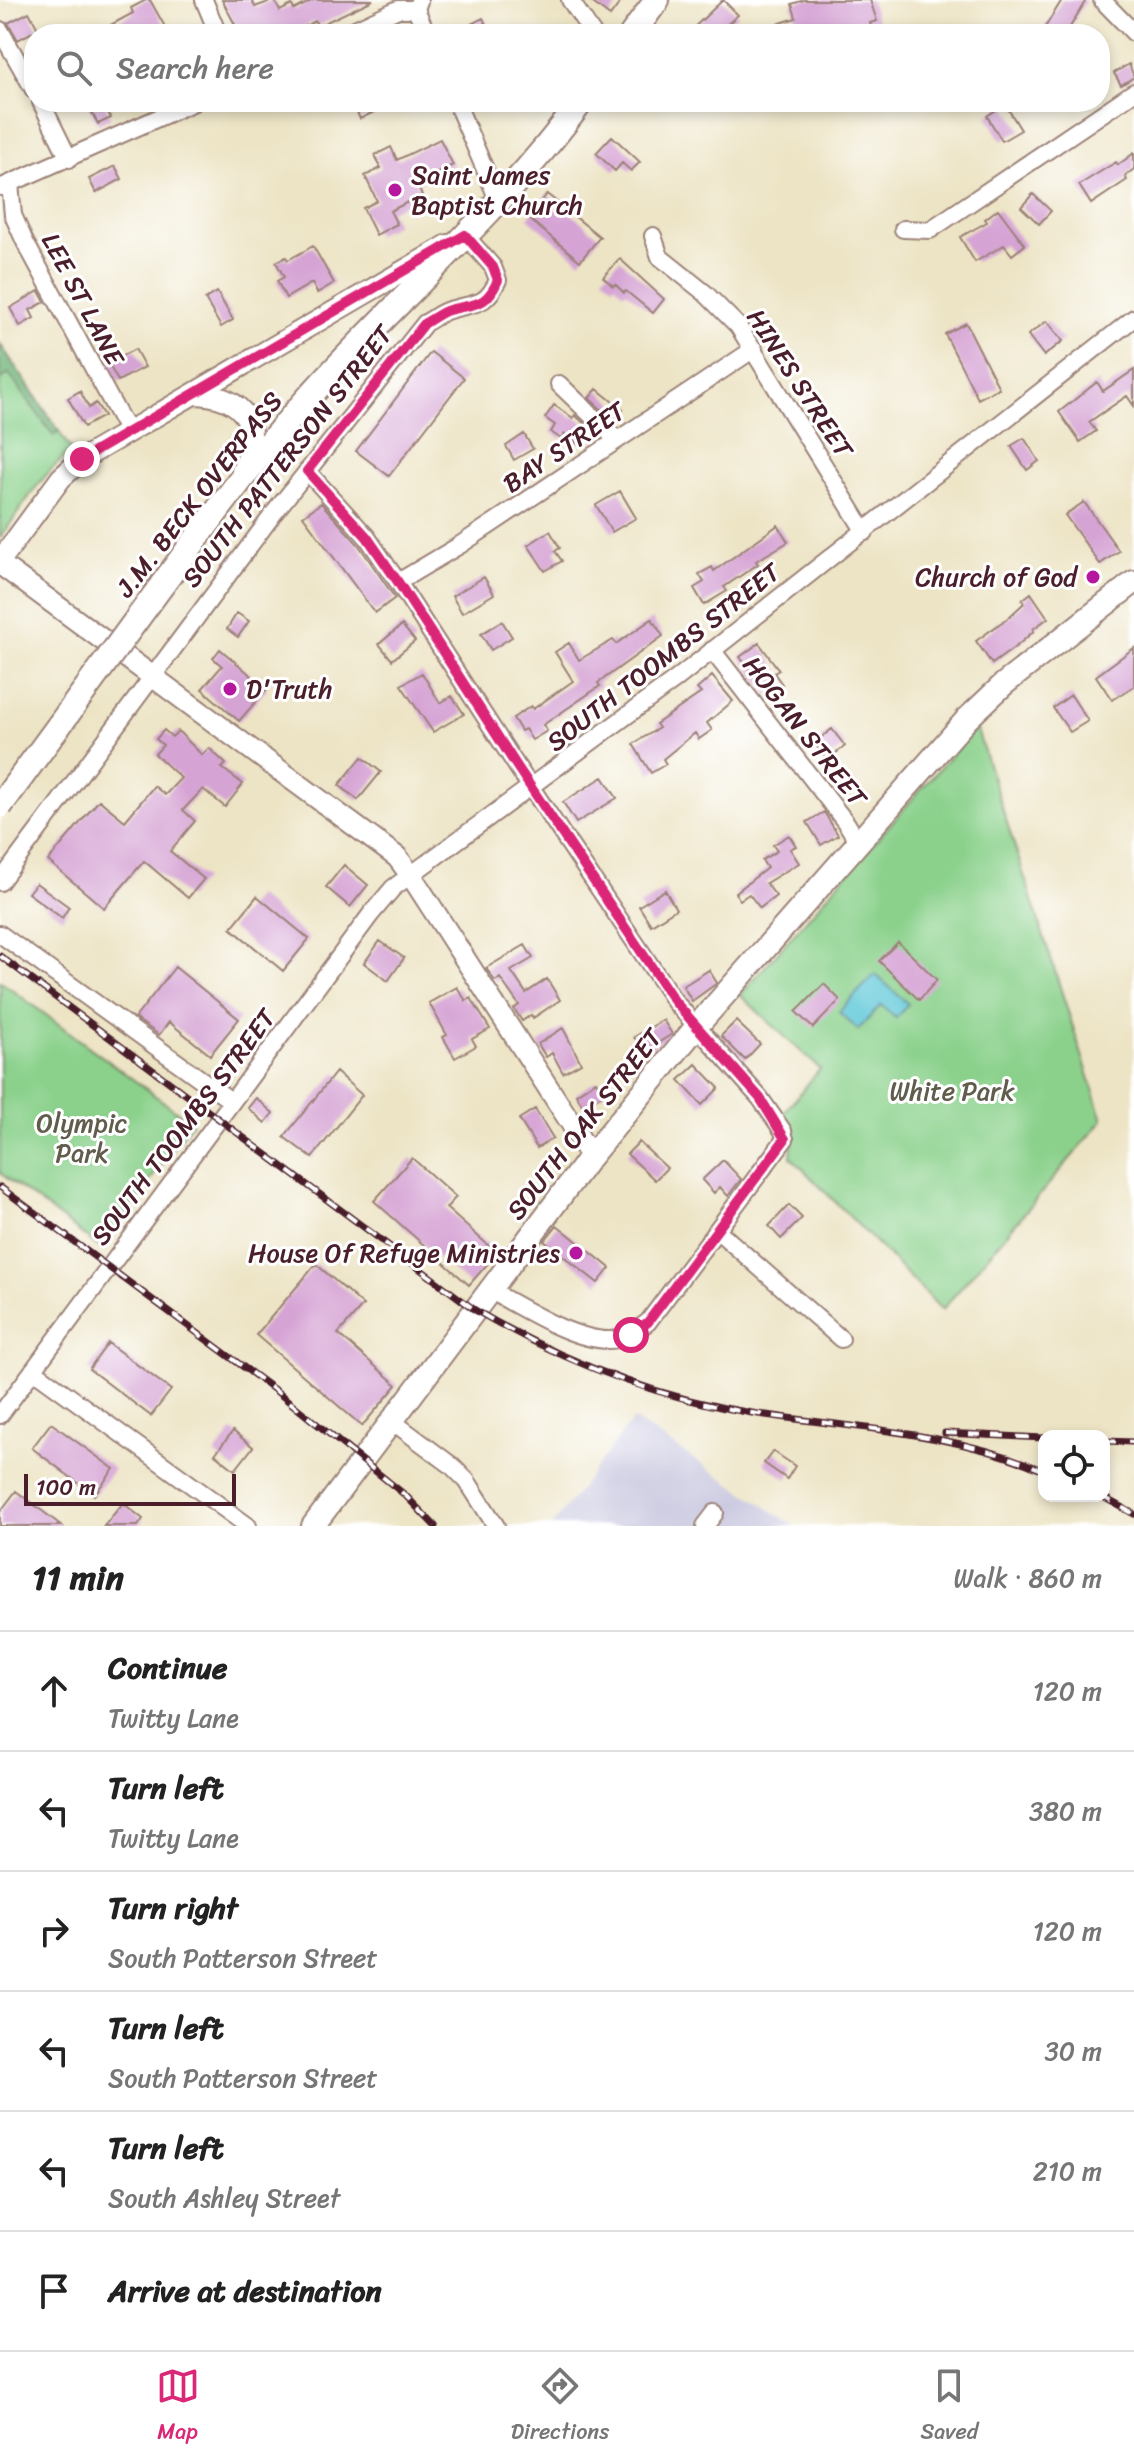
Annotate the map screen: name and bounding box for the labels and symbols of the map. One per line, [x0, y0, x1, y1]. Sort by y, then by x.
place label: Saint James Baptist Church [411, 152, 583, 228]
marker: Saint James Baptist Church [386, 181, 404, 199]
street label: LEE ST LANE [29, 224, 138, 375]
street label: HINES STREET [734, 299, 867, 469]
street label: SOUTH PATTERSON STREET [169, 313, 406, 598]
street label: J.M. BECK OVERPASS [103, 381, 295, 608]
street label: BAY STREET [493, 387, 637, 505]
route end [64, 441, 100, 477]
street label: SOUTH TOOMBS STREET [536, 549, 792, 763]
place label: Church of God [915, 554, 1079, 600]
marker: Church of God [1084, 568, 1102, 586]
street label: HOGAN STREET [731, 645, 880, 818]
place label: D'Truth [246, 666, 332, 712]
marker: D'Truth [221, 680, 239, 698]
street label: SOUTH TOOMBS STREET [78, 997, 289, 1255]
street label: SOUTH OAK STREET [494, 1016, 675, 1230]
park label: White Park [889, 1068, 1015, 1114]
park label: Olympic Park [36, 1100, 128, 1176]
place label: House Of Refuge Ministries [248, 1230, 560, 1276]
marker: House Of Refuge Ministries [567, 1244, 585, 1262]
route start [613, 1317, 649, 1353]
scale bar [24, 1470, 236, 1506]

